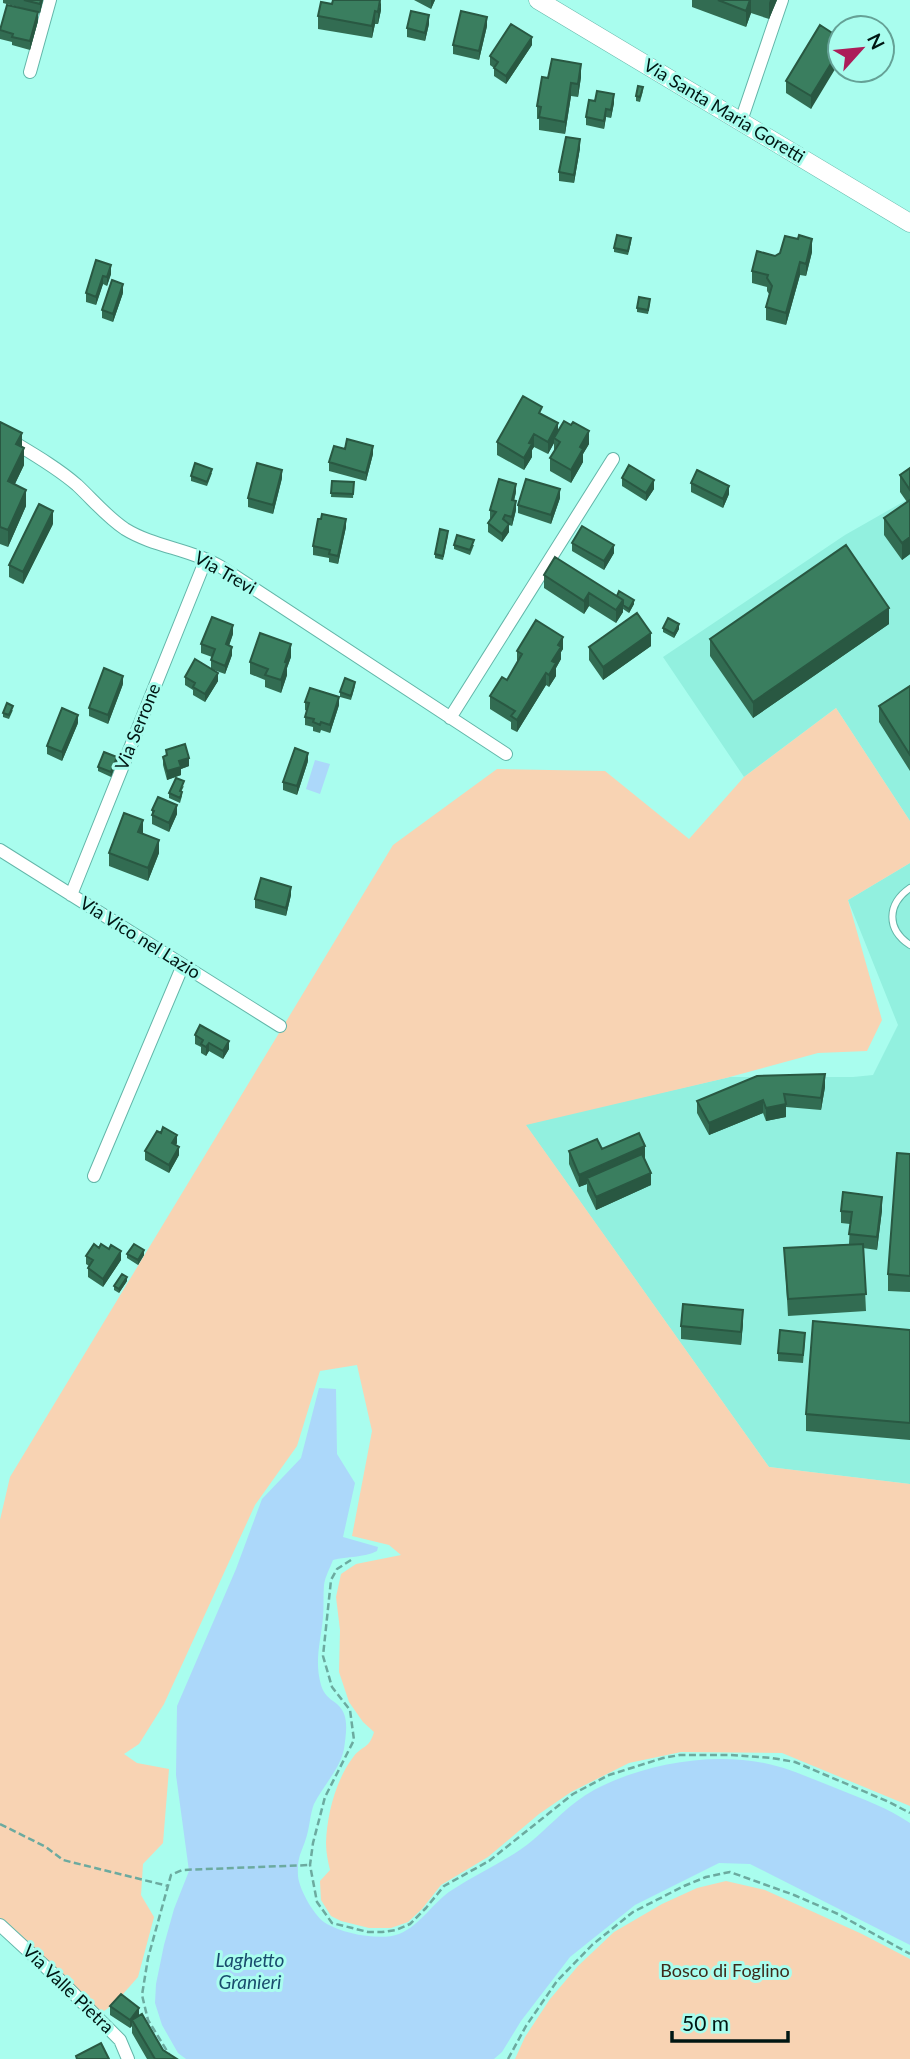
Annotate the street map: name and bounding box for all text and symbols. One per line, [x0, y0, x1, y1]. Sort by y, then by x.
north arrow [826, 14, 896, 84]
text: N [863, 29, 890, 53]
street label: Via Santa Maria Goretti [640, 53, 809, 167]
street label: Via Trevi [191, 546, 260, 598]
street label: Via Serrone [110, 680, 164, 773]
street label: Via Vico nel Lazio [76, 891, 205, 983]
street label: Via Valle Pietra [19, 1939, 119, 2037]
water label: Laghetto Granieri [216, 1948, 285, 1993]
park label: Bosco di Foglino [660, 1959, 790, 1981]
scale bar [672, 2000, 788, 2044]
text: 50 m [682, 2010, 729, 2035]

